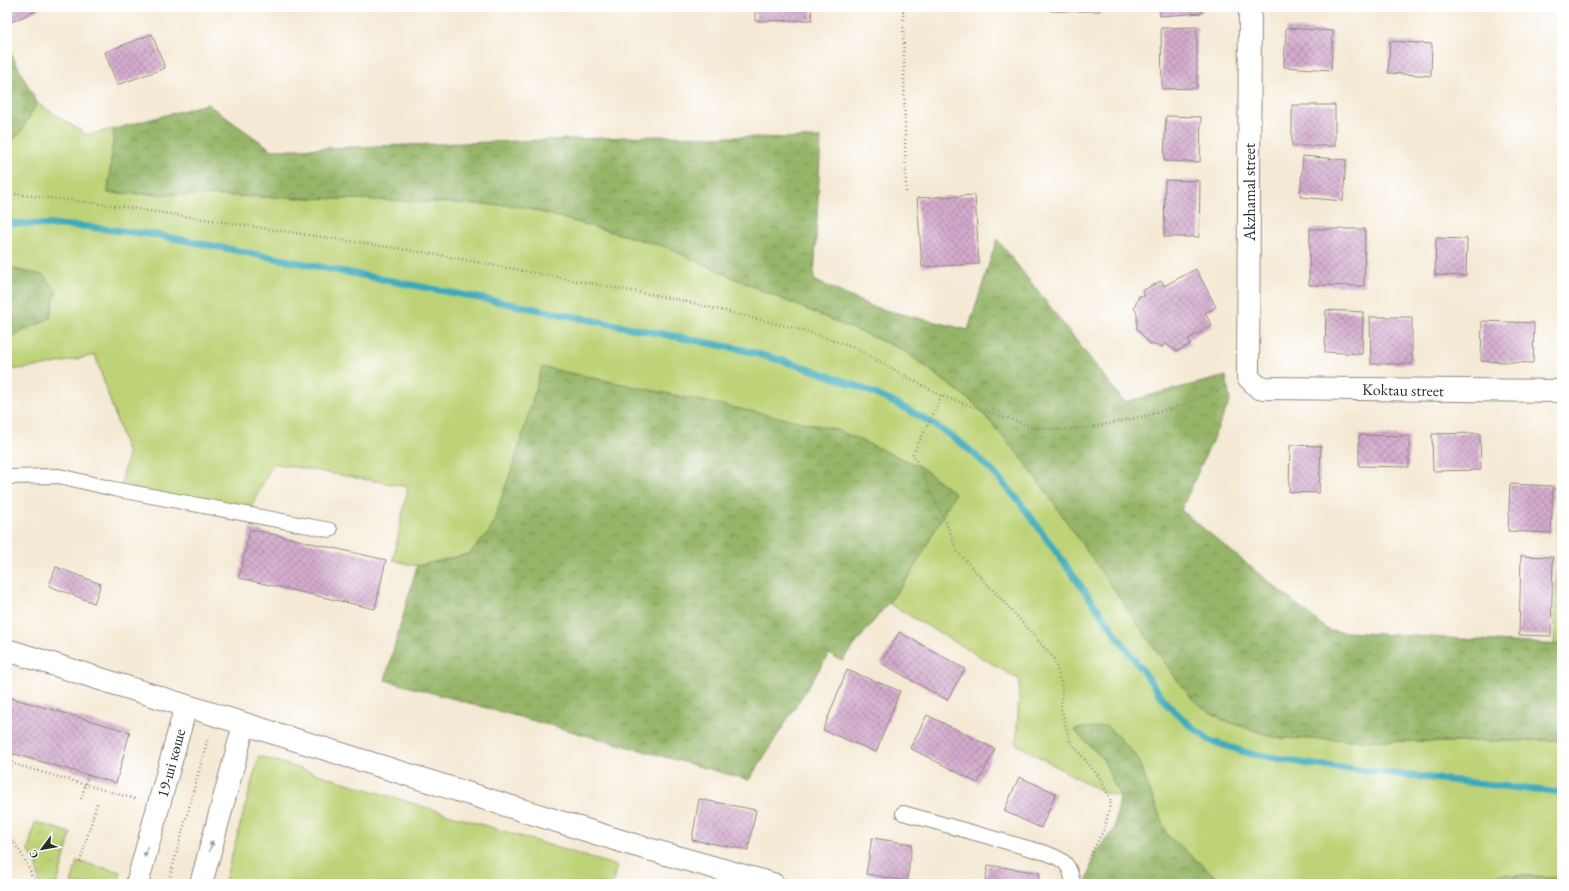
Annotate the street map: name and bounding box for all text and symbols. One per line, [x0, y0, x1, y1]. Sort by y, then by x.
street label: Akzhamal street [1239, 143, 1260, 242]
street label: Koktau street [1362, 379, 1444, 401]
street label: 19-ші көше [152, 726, 190, 800]
north arrow [22, 829, 62, 869]
one-way arrow [208, 840, 214, 852]
one-way arrow [143, 846, 149, 858]
text: С [25, 847, 42, 861]

